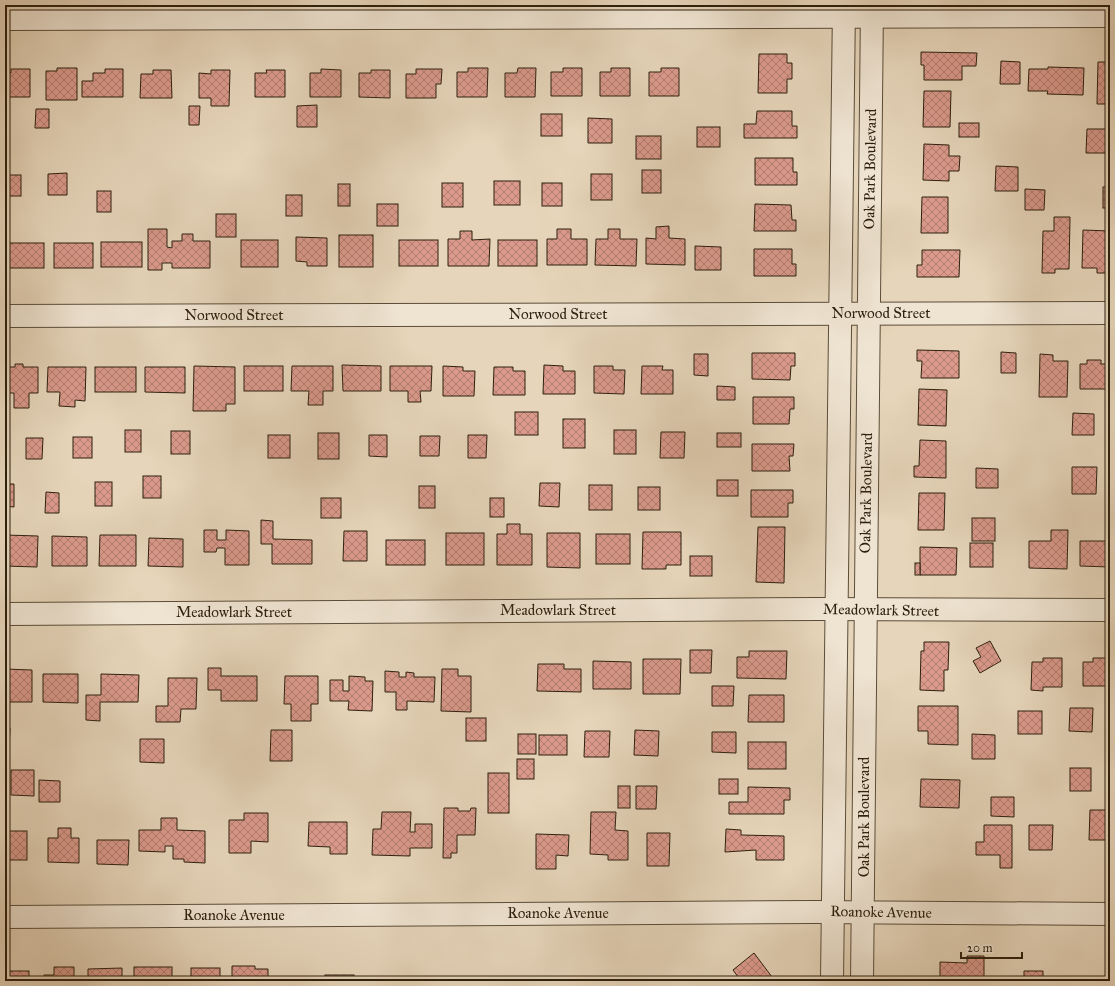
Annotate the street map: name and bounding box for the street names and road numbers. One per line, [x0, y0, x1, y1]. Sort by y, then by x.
street label: Oak Park Boulevard [860, 108, 880, 229]
street label: Norwood Street [832, 304, 931, 322]
street label: Norwood Street [509, 305, 608, 323]
street label: Norwood Street [185, 306, 284, 324]
street label: Oak Park Boulevard [856, 432, 876, 553]
street label: Meadowlark Street [823, 600, 940, 620]
street label: Meadowlark Street [500, 601, 617, 619]
street label: Meadowlark Street [176, 603, 293, 621]
street label: Oak Park Boulevard [855, 756, 873, 877]
street label: Roanoke Avenue [830, 902, 932, 922]
street label: Roanoke Avenue [507, 904, 609, 922]
street label: Roanoke Avenue [183, 906, 285, 924]

